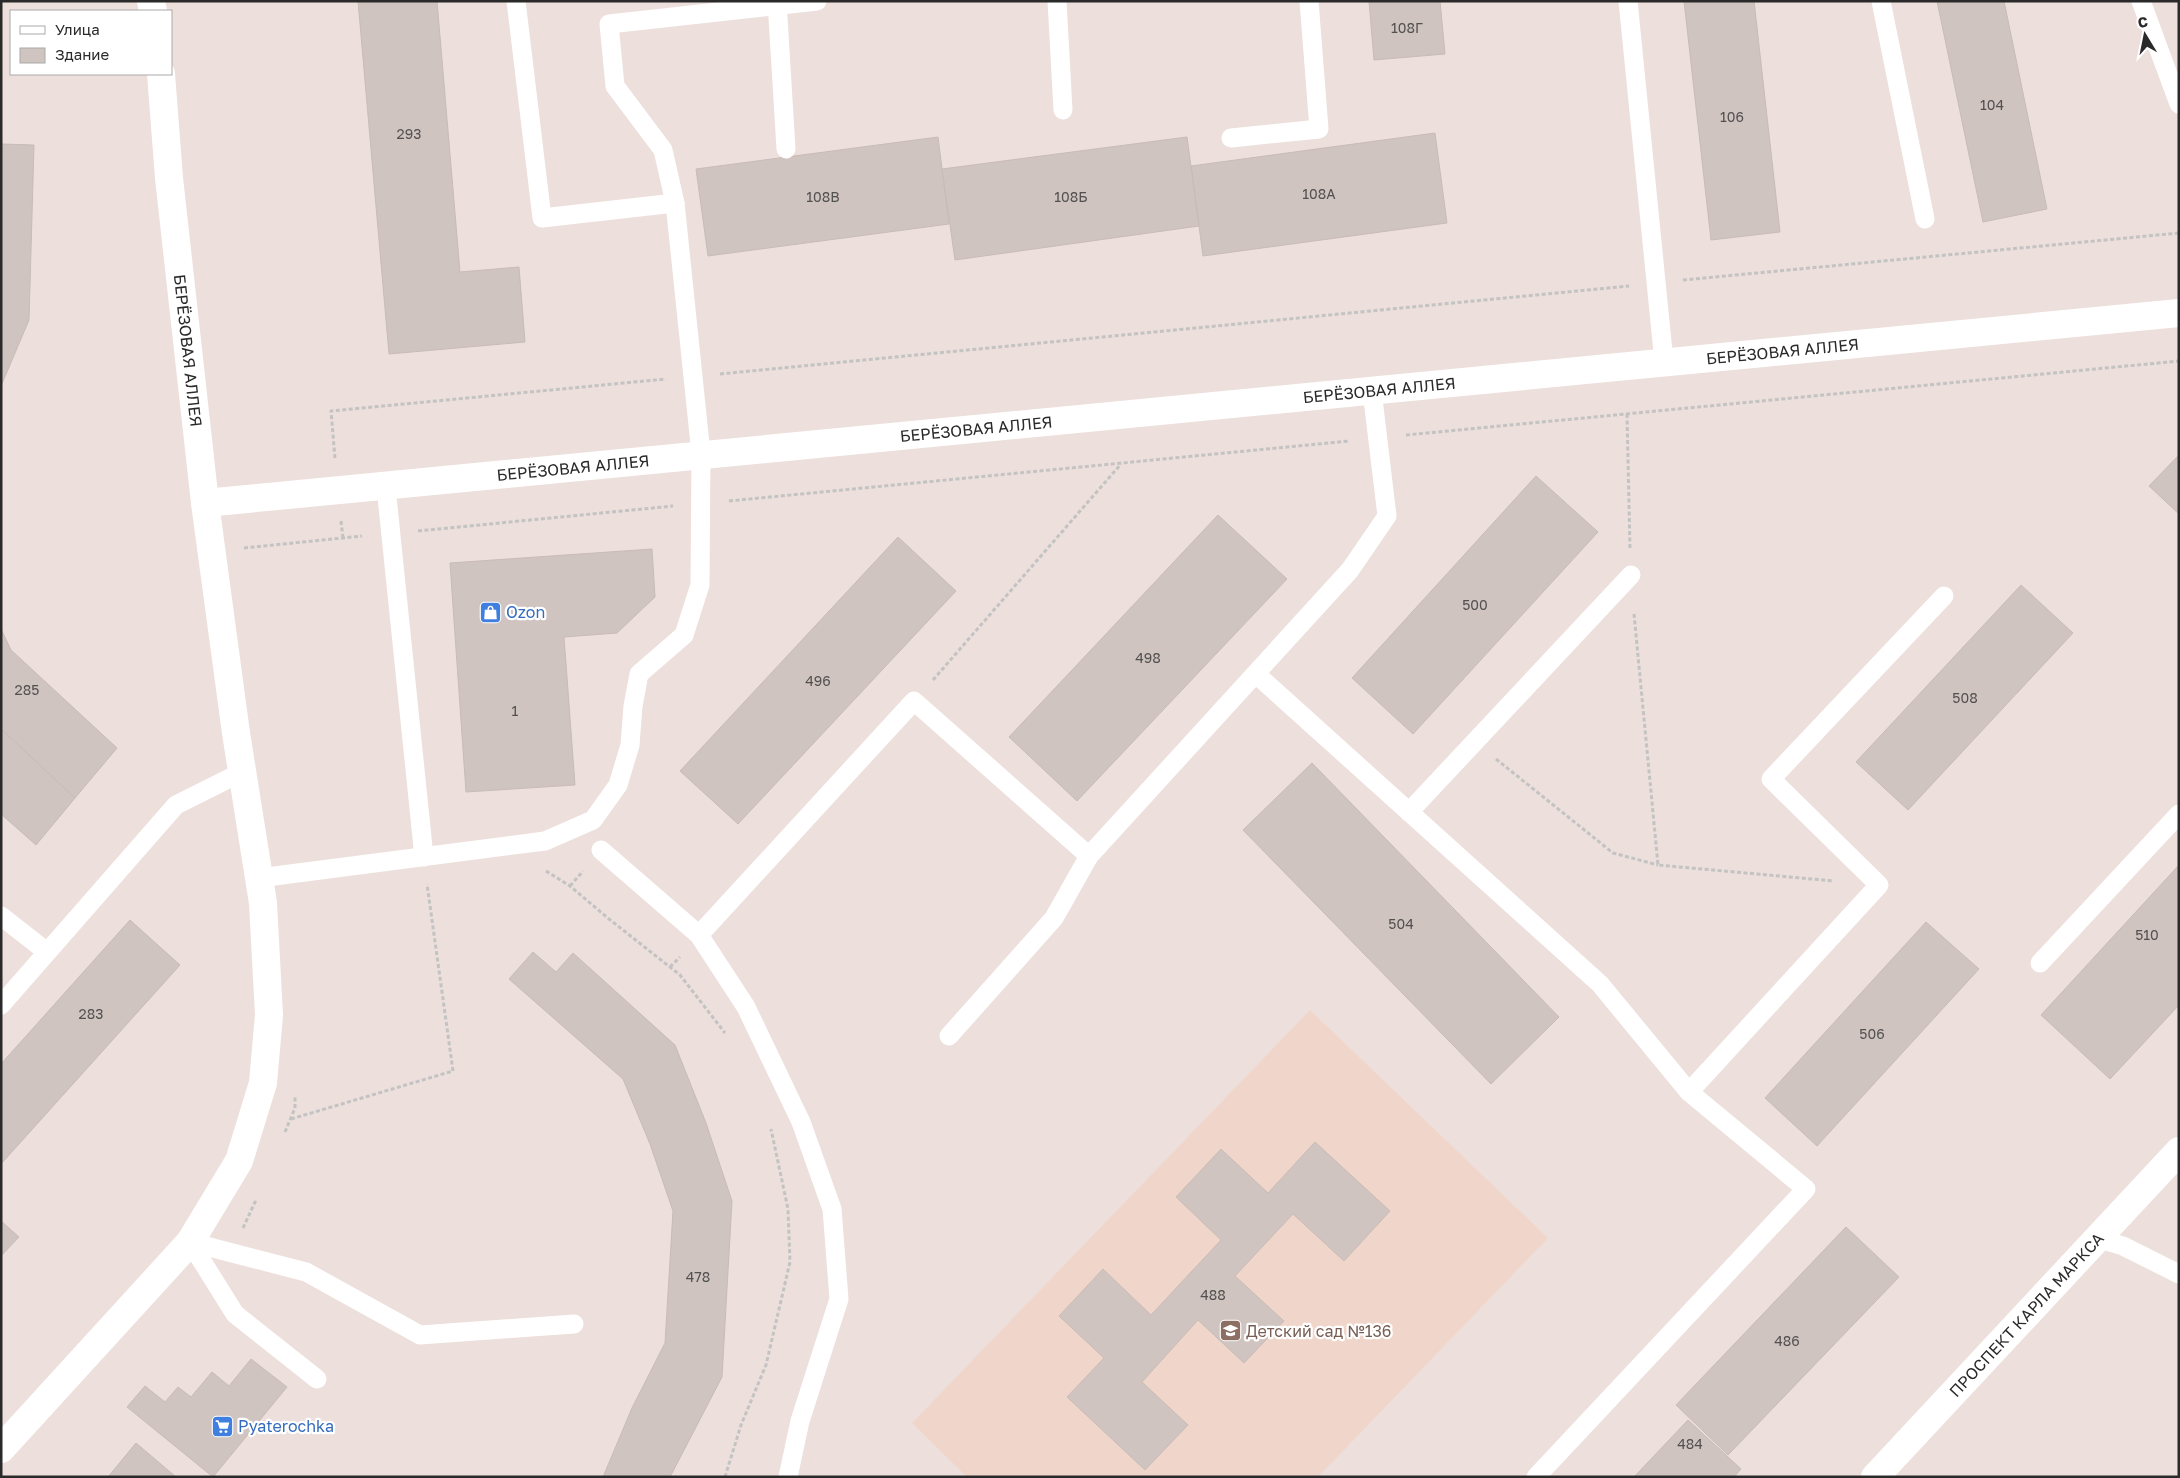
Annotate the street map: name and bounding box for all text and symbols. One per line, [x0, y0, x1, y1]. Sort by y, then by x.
legend [10, 10, 172, 75]
north arrow [2120, 10, 2170, 60]
text: С [2136, 12, 2149, 31]
house number: 108Г [1391, 19, 1423, 36]
text: Улица [55, 20, 100, 38]
text: Здание [55, 45, 109, 63]
house number: 104 [1980, 96, 2004, 113]
house number: 106 [1720, 108, 1744, 125]
house number: 293 [397, 125, 421, 142]
house number: 108А [1302, 185, 1336, 202]
house number: 108В [806, 188, 840, 205]
house number: 108Б [1054, 188, 1088, 205]
street label: БЕРЁЗОВАЯ АЛЛЕЯ [170, 273, 207, 428]
street label: БЕРЁЗОВАЯ АЛЛЕЯ [1705, 334, 1860, 368]
street label: БЕРЁЗОВАЯ АЛЛЕЯ [1302, 373, 1457, 407]
street label: БЕРЁЗОВАЯ АЛЛЕЯ [899, 411, 1053, 446]
street label: БЕРЁЗОВАЯ АЛЛЕЯ [496, 450, 650, 485]
house number: 500 [1462, 596, 1488, 613]
shop icon: Ozon [478, 600, 502, 624]
place label: Ozon [506, 602, 545, 622]
house number: 498 [1135, 649, 1161, 666]
house number: 496 [805, 672, 831, 689]
house number: 285 [15, 681, 39, 698]
house number: 508 [1952, 689, 1978, 706]
house number: 1 [512, 702, 519, 719]
house number: 504 [1388, 915, 1414, 932]
house number: 510 [2135, 926, 2159, 943]
house number: 283 [79, 1005, 103, 1022]
house number: 506 [1859, 1025, 1885, 1042]
street label: ПРОСПЕКТ КАРЛА МАРКСА [1945, 1228, 2108, 1401]
house number: 478 [686, 1268, 710, 1285]
house number: 488 [1200, 1286, 1226, 1303]
school or university icon: Детский сад №136 [1218, 1319, 1242, 1343]
place label: Детский сад №136 [1246, 1321, 1392, 1341]
house number: 486 [1774, 1332, 1800, 1349]
supermarket icon: Pyaterochka [210, 1414, 234, 1438]
place label: Pyaterochka [238, 1416, 334, 1436]
house number: 484 [1677, 1435, 1703, 1452]

